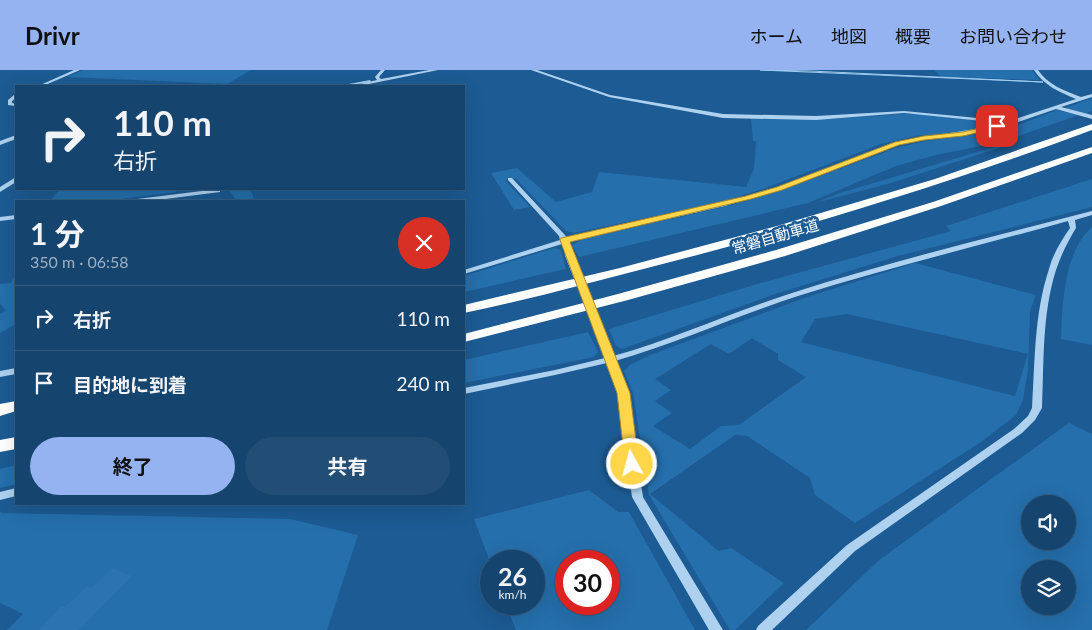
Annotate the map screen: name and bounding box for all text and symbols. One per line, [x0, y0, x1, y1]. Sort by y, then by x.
text: Drivr [25, 21, 80, 50]
text: ホーム [750, 25, 803, 47]
text: 地図 [831, 25, 867, 47]
text: 概要 [895, 25, 931, 47]
text: お問い合わせ [959, 25, 1067, 47]
text: 110 m [113, 101, 212, 143]
icon: right [30, 105, 95, 170]
pin [976, 105, 1018, 147]
icon: arrive [983, 112, 1011, 140]
text: 右折 [113, 147, 157, 174]
text: 1 分 [30, 215, 85, 251]
street label: 常磐自動車道 [729, 215, 821, 257]
button: close [398, 217, 450, 269]
text: 350 m · 06:58 [30, 252, 129, 271]
icon: right [30, 304, 58, 332]
text: 110 m [396, 307, 450, 330]
text: 右折 [73, 308, 111, 331]
icon: arrive [30, 369, 58, 397]
text: 240 m [396, 372, 450, 395]
text: 目的地に到着 [73, 373, 187, 396]
button: 終了 [30, 437, 235, 495]
button: 共有 [245, 437, 450, 495]
position arrow [605, 437, 657, 489]
map controls [1021, 495, 1076, 615]
button: sound [1021, 495, 1076, 550]
speed limit sign: 30 [555, 550, 620, 615]
button: layers [1021, 560, 1076, 615]
text: 26 [498, 561, 527, 591]
text: km/h [498, 587, 527, 602]

